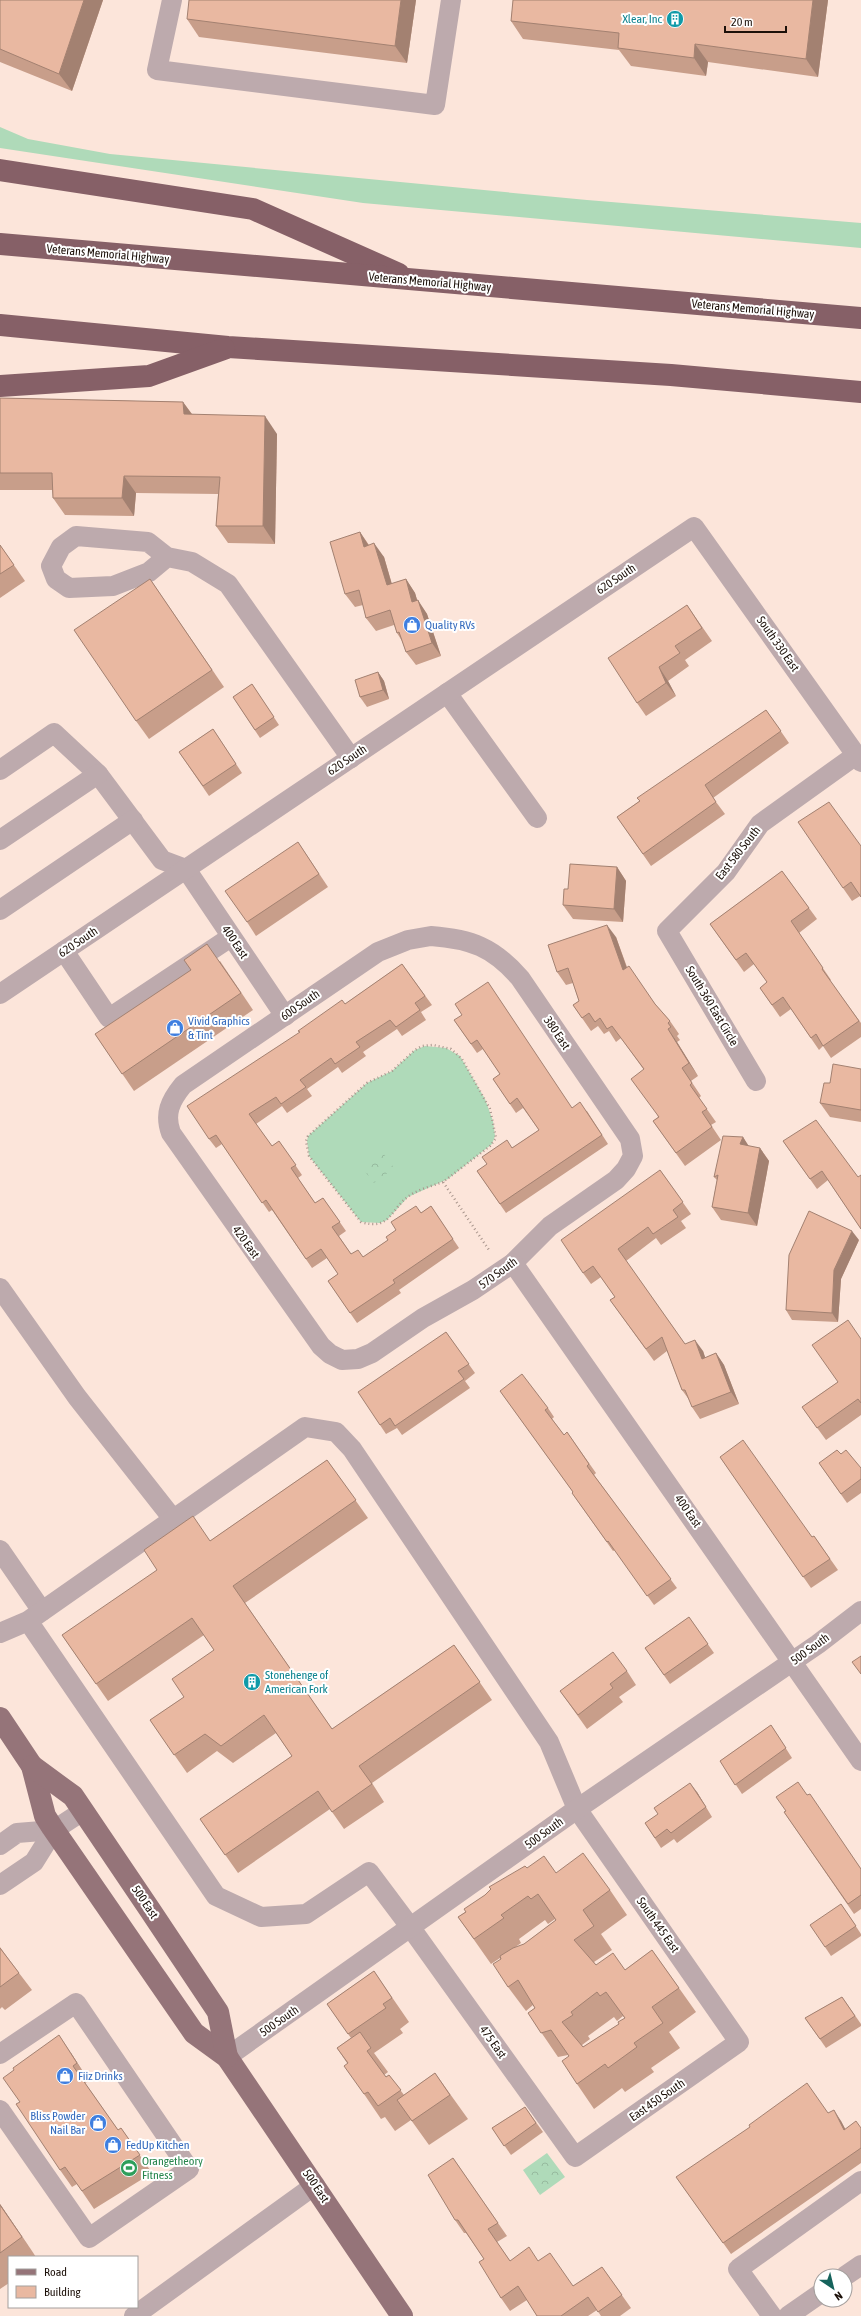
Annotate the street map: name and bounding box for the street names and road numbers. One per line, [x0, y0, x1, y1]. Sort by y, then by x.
street label: Veterans Memorial Highway [46, 242, 170, 266]
street label: Veterans Memorial Highway [368, 270, 492, 294]
street label: Veterans Memorial Highway [691, 297, 815, 321]
street label: 620 South [594, 561, 638, 597]
street label: South 330 East [754, 614, 802, 675]
street label: 620 South [325, 742, 369, 778]
street label: East 580 South [713, 823, 763, 883]
street label: 400 East [219, 923, 251, 962]
street label: 620 South [56, 924, 100, 960]
street label: South 360 East Circle [683, 964, 741, 1048]
street label: 600 South [278, 987, 322, 1023]
street label: 380 East [541, 1014, 573, 1053]
street label: 420 East [229, 1223, 263, 1261]
street label: 570 South [476, 1254, 520, 1292]
street label: 400 East [672, 1492, 705, 1531]
street label: 500 South [788, 1630, 832, 1668]
street label: 500 South [522, 1814, 566, 1852]
street label: 500 East [129, 1883, 161, 1922]
street label: South 445 East [634, 1895, 682, 1956]
street label: 500 South [257, 2003, 301, 2039]
street label: 475 East [477, 2023, 510, 2062]
street label: East 450 South [627, 2076, 687, 2124]
street label: 500 East [300, 2167, 332, 2206]

